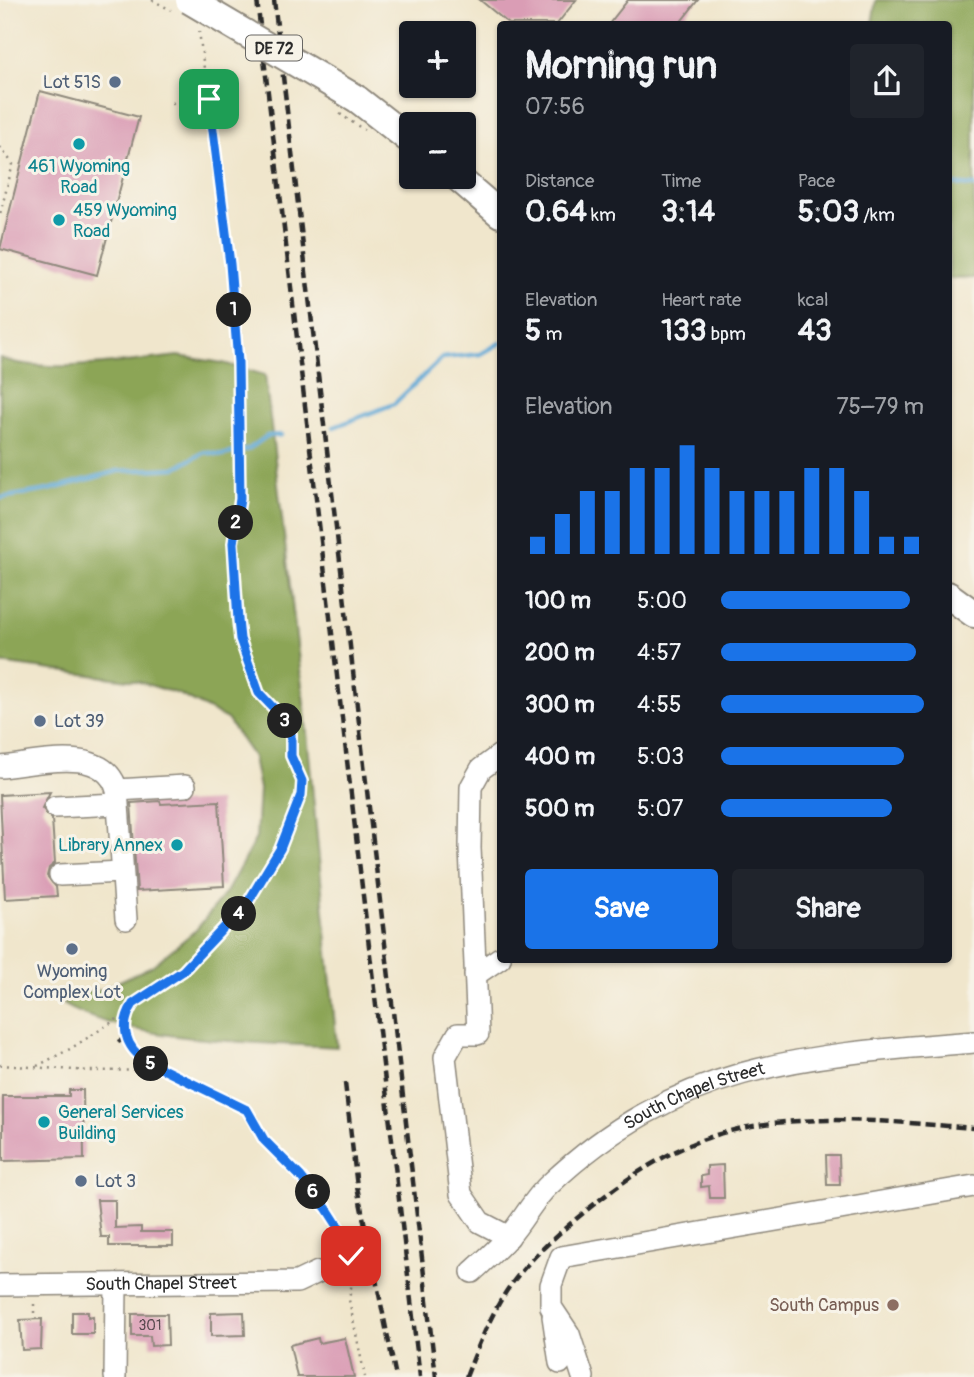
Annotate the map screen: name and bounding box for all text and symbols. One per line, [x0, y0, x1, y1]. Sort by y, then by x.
map controls [399, 21, 476, 189]
button: + [399, 21, 476, 98]
road number: DE 72 [246, 36, 302, 60]
text: Morning run [525, 42, 717, 90]
button: share [850, 44, 924, 118]
pin [179, 69, 239, 129]
place label: Lot 51S [43, 71, 101, 94]
marker: Lot 51S [107, 74, 123, 90]
icon: arrive [190, 80, 228, 118]
text: 07:56 [525, 92, 585, 121]
button: − [399, 112, 476, 189]
marker: 461 Wyoming Road [71, 136, 87, 152]
place label: 461 Wyoming Road [28, 155, 130, 199]
text: Distance [525, 169, 594, 193]
text: Time [661, 169, 701, 193]
text: Pace [798, 169, 835, 193]
text: 0.64 [525, 193, 587, 230]
text: 3:14 [661, 193, 715, 230]
text: 5:03 [798, 193, 859, 230]
place label: 459 Wyoming Road [73, 199, 177, 243]
text: km [587, 203, 616, 227]
text: /km [859, 203, 895, 227]
marker: 459 Wyoming Road [51, 212, 67, 228]
text: Elevation [525, 288, 597, 312]
text: Heart rate [661, 288, 741, 312]
text: kcal [798, 288, 829, 312]
pin: 1 [216, 292, 252, 328]
text: 1 [230, 297, 237, 321]
text: 5 [525, 312, 541, 349]
text: 133 [661, 312, 707, 349]
text: 43 [798, 312, 832, 349]
text: m [541, 322, 562, 346]
text: bpm [707, 322, 746, 346]
text: Elevation [525, 392, 613, 421]
text: 75–79 m [836, 392, 924, 421]
pin: 2 [218, 505, 254, 540]
text: 2 [230, 510, 241, 534]
text: 100 m [525, 586, 591, 615]
text: 5:00 [637, 586, 687, 615]
text: 200 m [525, 638, 595, 667]
text: 4:57 [637, 638, 681, 667]
text: 300 m [525, 690, 595, 719]
text: 4:55 [637, 690, 681, 719]
pin: 3 [268, 704, 302, 738]
text: 3 [279, 708, 290, 732]
place label: Lot 39 [54, 710, 104, 733]
marker: Lot 39 [32, 713, 48, 729]
text: 400 m [525, 742, 595, 771]
text: 5:03 [637, 742, 684, 771]
text: 500 m [525, 794, 594, 823]
text: 5:07 [637, 794, 683, 823]
place label: Library Annex [58, 834, 163, 857]
marker: Library Annex [169, 837, 185, 853]
button: Save [525, 869, 718, 949]
button: Share [732, 869, 924, 949]
pin: 4 [222, 897, 256, 932]
text: 4 [233, 901, 244, 925]
marker: Wyoming Complex Lot [64, 941, 80, 957]
place label: Wyoming Complex Lot [23, 960, 122, 1004]
pin: 5 [134, 1046, 168, 1082]
text: 5 [145, 1051, 156, 1075]
street label: South Chapel Street [619, 1057, 768, 1135]
place label: General Services Building [58, 1101, 184, 1145]
marker: General Services Building [36, 1114, 52, 1130]
place label: Lot 3 [95, 1170, 136, 1193]
marker: Lot 3 [73, 1173, 89, 1189]
pin: 6 [296, 1174, 330, 1210]
text: 6 [307, 1179, 318, 1203]
pin [321, 1226, 381, 1286]
icon: check [332, 1237, 370, 1275]
street label: South Chapel Street [85, 1272, 237, 1296]
place label: South Campus [769, 1294, 879, 1317]
marker: South Campus [885, 1297, 901, 1313]
house number: 301 [139, 1317, 161, 1334]

